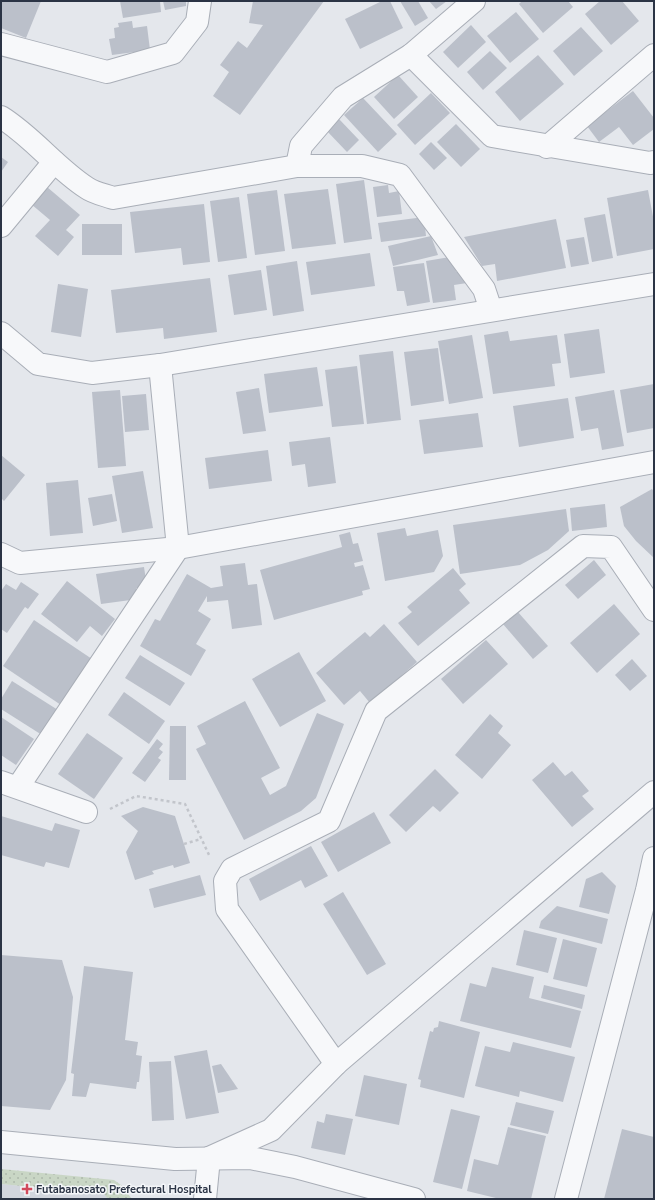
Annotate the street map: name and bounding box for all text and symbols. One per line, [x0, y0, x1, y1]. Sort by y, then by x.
place label: Futabanosato Prefectural Hospital [36, 1182, 212, 1197]
marker: Futabanosato Prefectural Hospital [21, 1183, 33, 1195]

